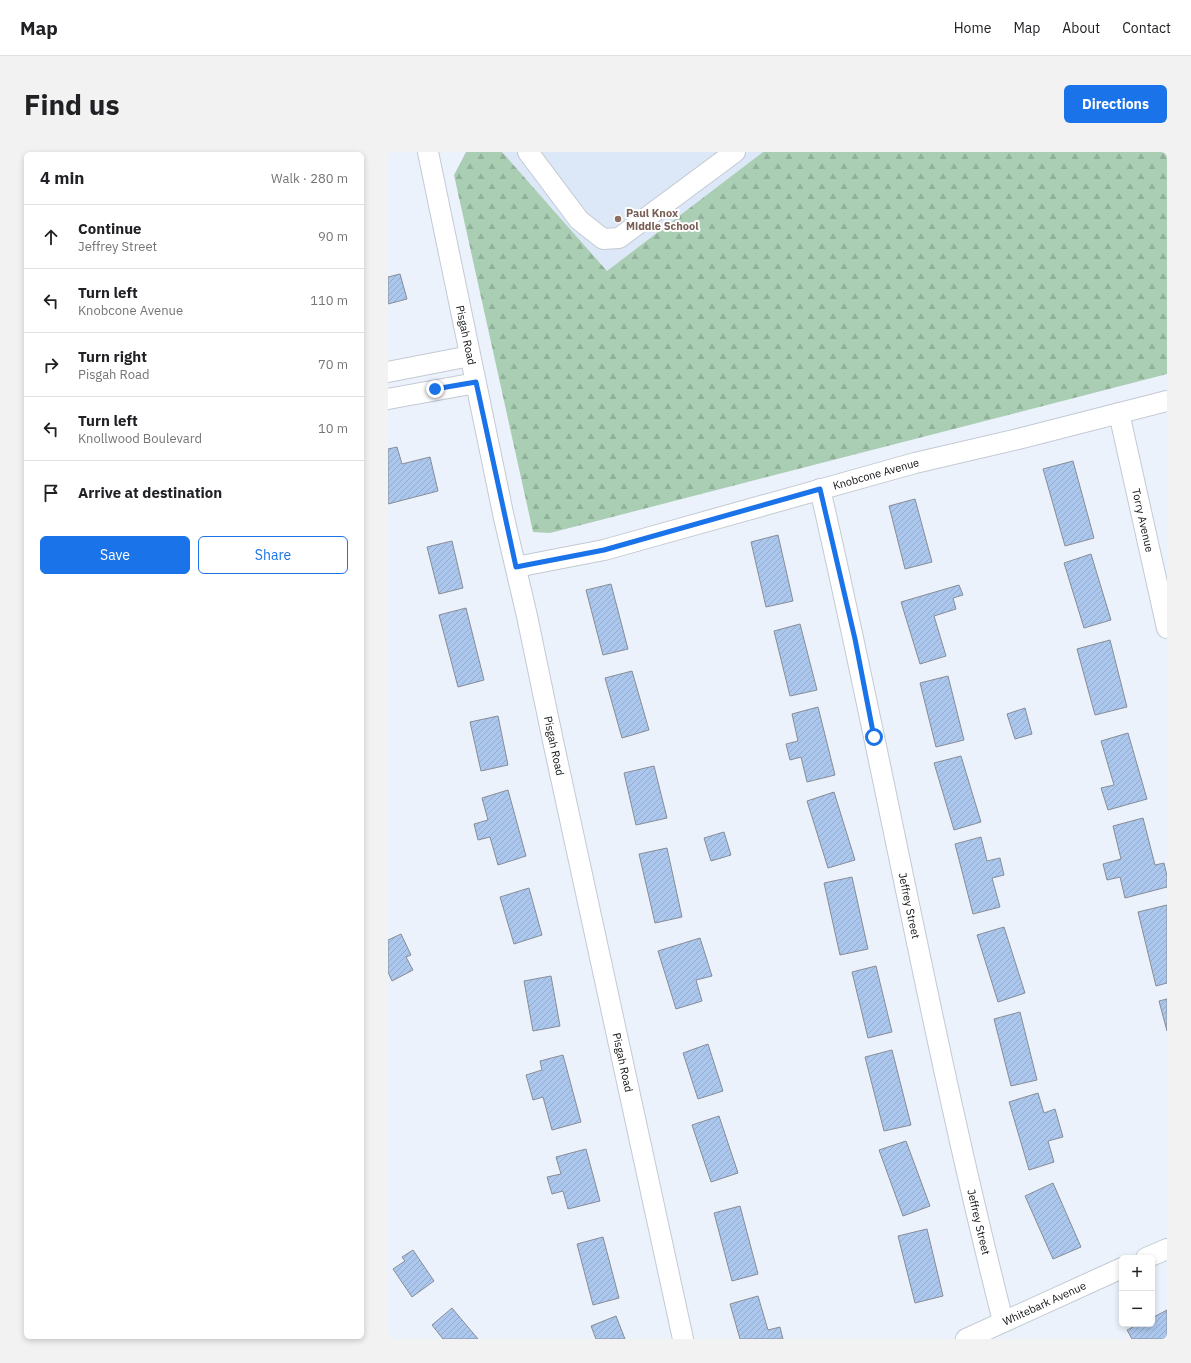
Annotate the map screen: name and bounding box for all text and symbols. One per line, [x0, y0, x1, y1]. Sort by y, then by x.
text: Map [20, 16, 58, 40]
text: Home [954, 19, 991, 37]
text: Map [1013, 19, 1040, 37]
text: About [1062, 19, 1100, 37]
text: Contact [1122, 19, 1171, 37]
button: Directions [1064, 85, 1167, 123]
text: Find us [24, 86, 120, 123]
text: 4 min [40, 167, 84, 189]
text: Walk · 280 m [271, 170, 348, 187]
place label: Paul Knox Middle School [626, 206, 699, 233]
marker: Paul Knox Middle School [613, 214, 623, 224]
text: Continue [78, 219, 142, 238]
icon: ahead [40, 226, 62, 248]
text: 90 m [318, 228, 348, 245]
text: Jeffrey Street [78, 238, 157, 255]
text: Turn left [78, 283, 138, 302]
icon: left [40, 290, 62, 312]
text: 110 m [310, 292, 348, 309]
text: Knobcone Avenue [78, 302, 183, 319]
street label: Pisgah Road [453, 304, 479, 366]
text: Turn right [78, 347, 147, 366]
icon: right [40, 354, 62, 376]
text: 70 m [318, 356, 348, 373]
text: Pisgah Road [78, 366, 149, 383]
route end [426, 380, 444, 398]
text: Turn left [78, 411, 138, 430]
icon: left [40, 418, 62, 440]
text: 10 m [318, 420, 348, 437]
text: Knollwood Boulevard [78, 430, 202, 447]
street label: Knobcone Avenue [831, 455, 920, 493]
icon: arrive [40, 482, 62, 504]
text: Arrive at destination [78, 483, 222, 502]
street label: Torry Avenue [1129, 487, 1157, 554]
button: Save [40, 536, 190, 574]
button: Share [198, 536, 348, 574]
street label: Pisgah Road [541, 715, 567, 777]
route start [865, 728, 883, 746]
street label: Jeffrey Street [896, 871, 923, 940]
street label: Pisgah Road [610, 1031, 636, 1093]
street label: Jeffrey Street [964, 1188, 993, 1256]
map controls [1119, 1255, 1155, 1327]
button: + [1119, 1255, 1155, 1291]
street label: Whitebark Avenue [1000, 1278, 1088, 1328]
button: − [1119, 1291, 1155, 1327]

